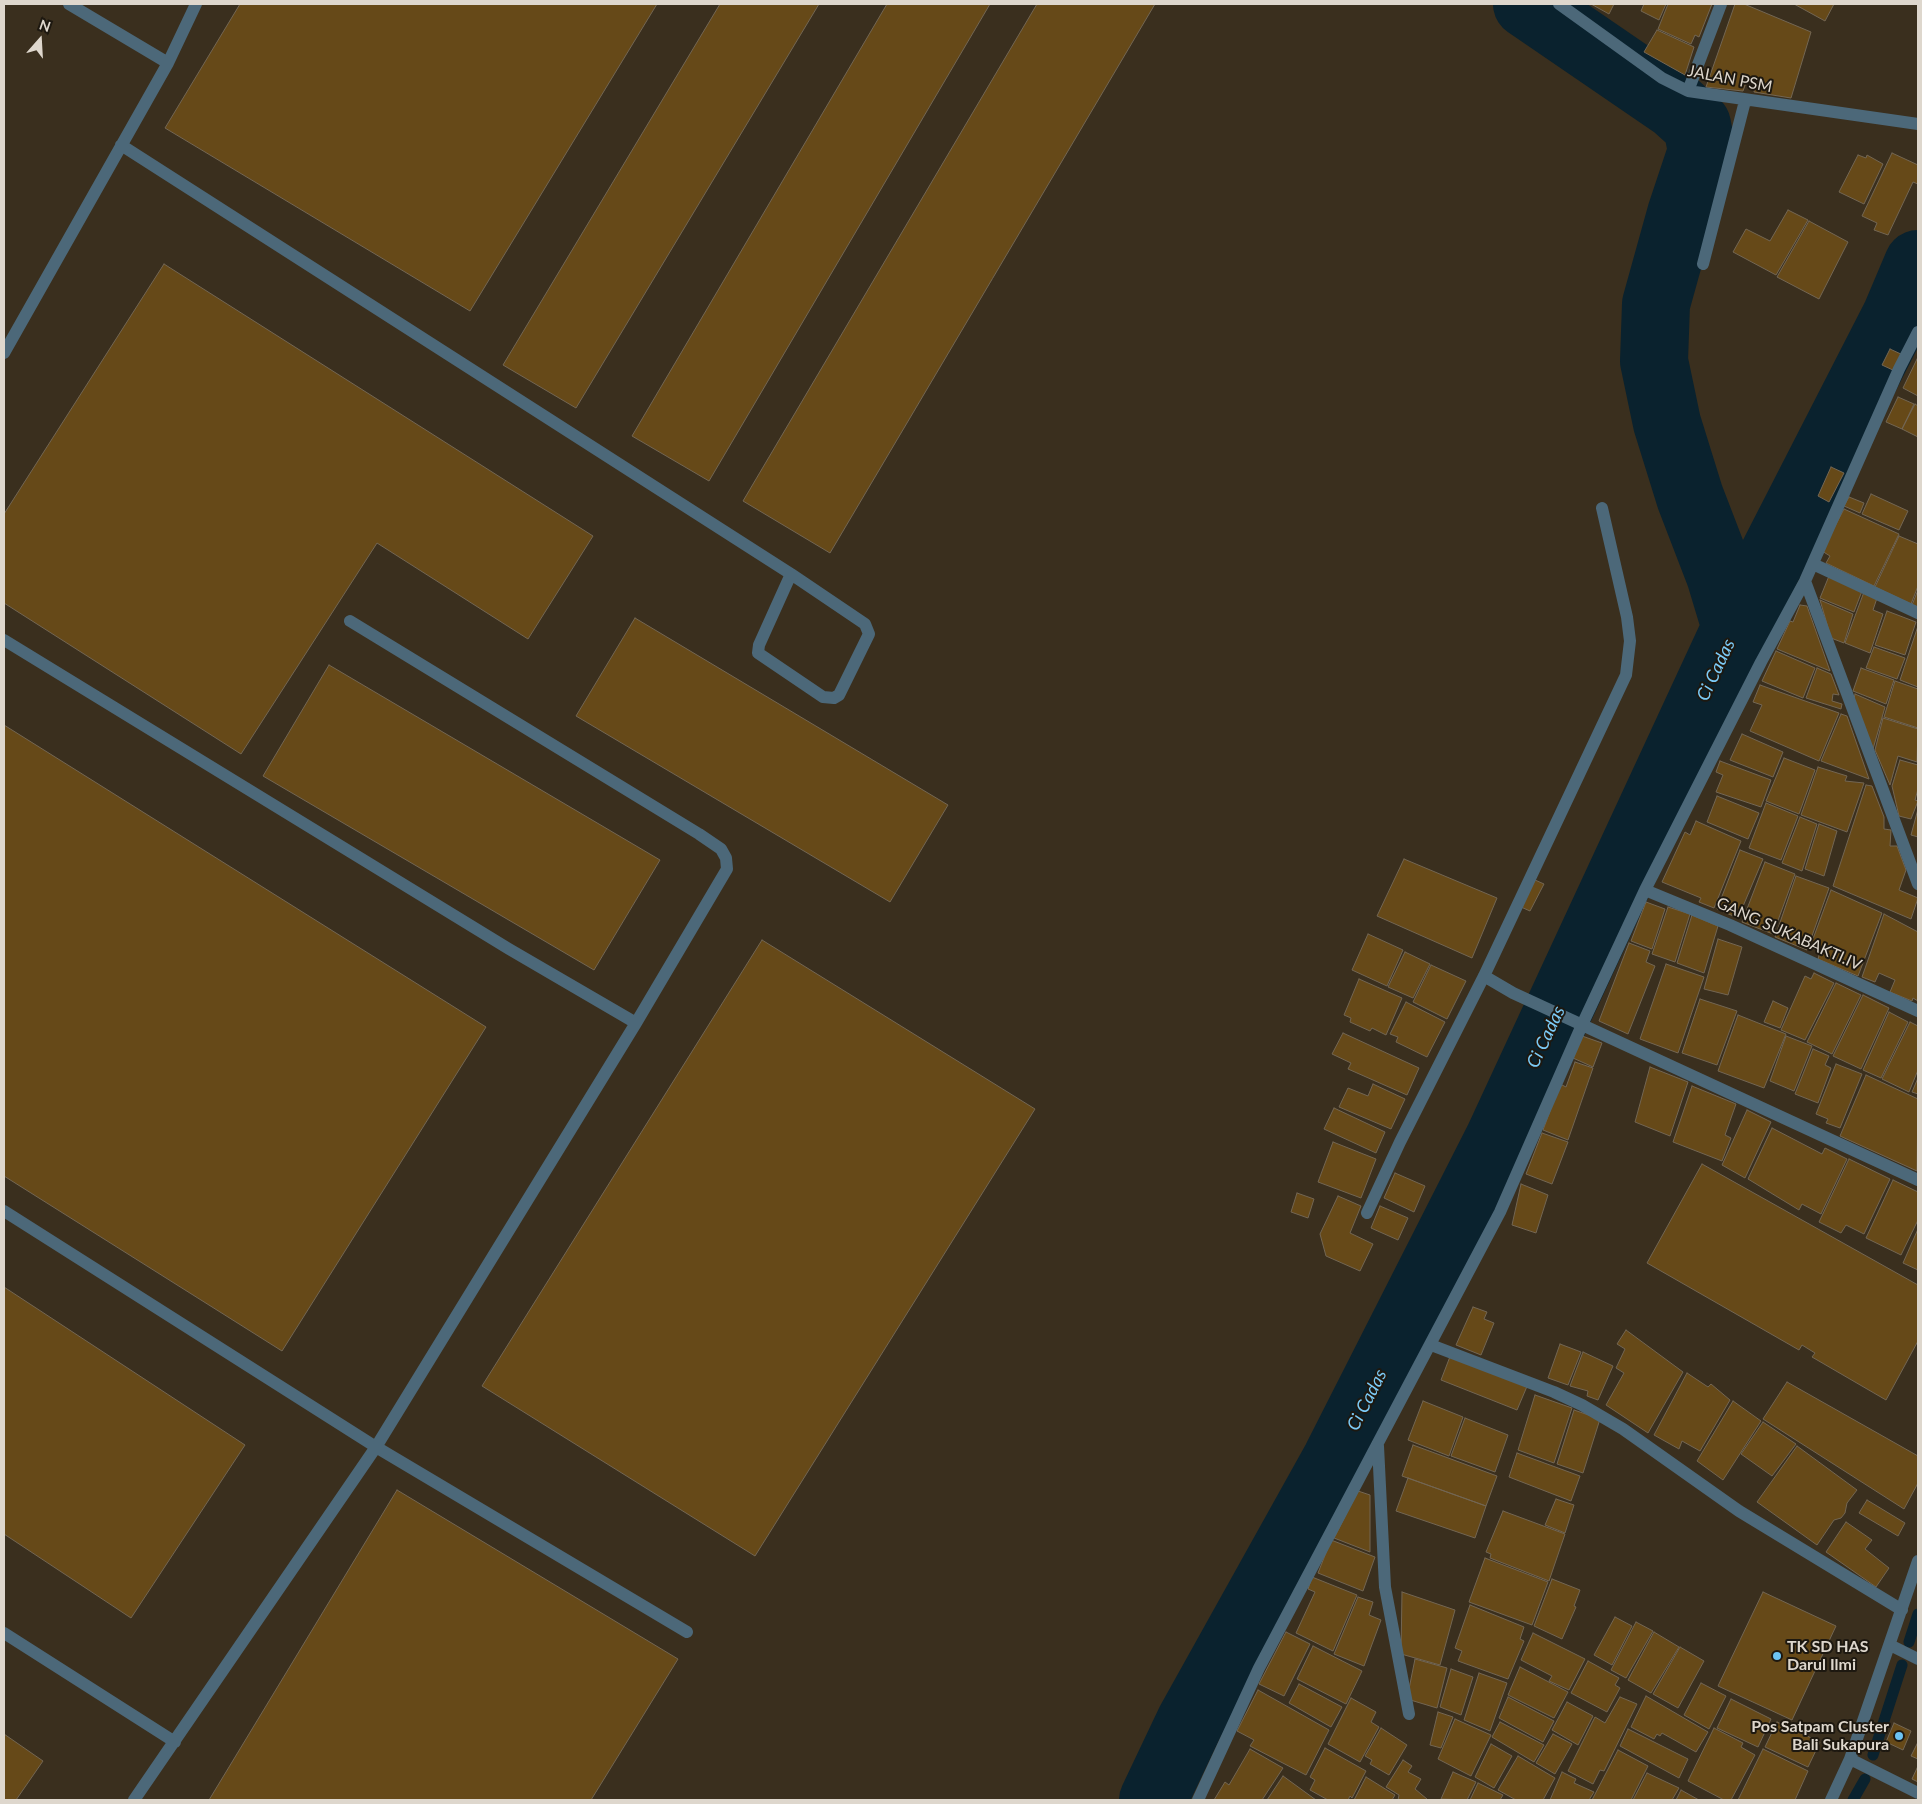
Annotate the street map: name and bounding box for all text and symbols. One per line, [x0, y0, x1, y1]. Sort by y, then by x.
north arrow [15, 15, 65, 65]
text: N [37, 16, 53, 35]
street label: JALAN PSM [1686, 61, 1774, 97]
water label: Ci Cadas [1692, 636, 1740, 704]
street label: GANG SUKABAKTI.IV [1713, 893, 1865, 975]
water label: Ci Cadas [1522, 1003, 1570, 1071]
water label: Ci Cadas [1342, 1366, 1392, 1434]
place label: TK SD HAS Darul Ilmi [1787, 1637, 1869, 1675]
marker: TK SD HAS Darul Ilmi [1771, 1650, 1783, 1662]
place label: Pos Satpam Cluster Bali Sukapura [1751, 1717, 1889, 1755]
marker: Pos Satpam Cluster Bali Sukapura [1893, 1730, 1905, 1742]

